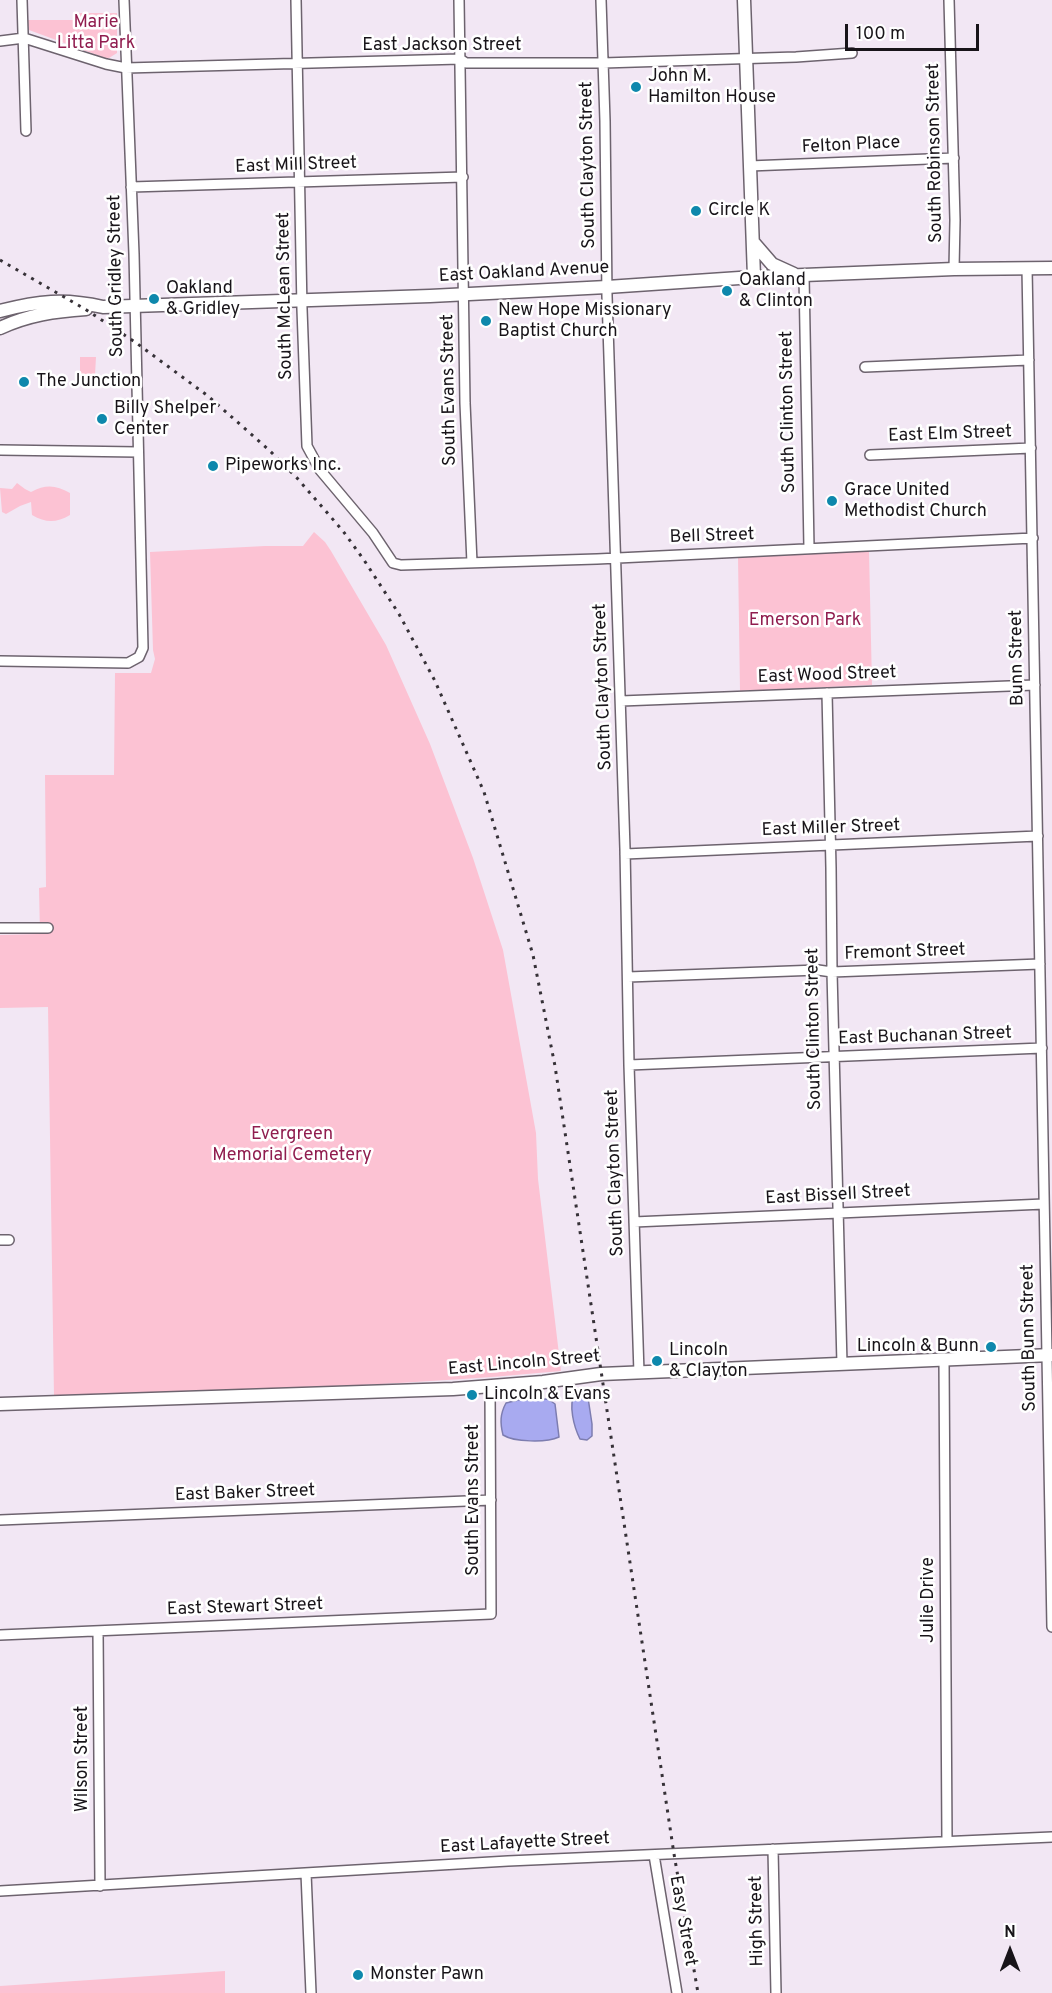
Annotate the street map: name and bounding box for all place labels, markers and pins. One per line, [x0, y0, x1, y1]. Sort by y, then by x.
place label: John M. Hamilton House [648, 66, 776, 109]
marker: John M. Hamilton House [629, 80, 643, 94]
place label: Circle K [708, 200, 770, 222]
marker: Circle K [689, 204, 703, 218]
place label: Oakland & Clinton [739, 270, 813, 312]
place label: Oakland & Gridley [166, 278, 240, 320]
marker: Oakland & Clinton [720, 284, 734, 298]
marker: Oakland & Gridley [147, 292, 161, 306]
place label: New Hope Missionary Baptist Church [498, 300, 671, 342]
marker: New Hope Missionary Baptist Church [479, 314, 493, 328]
place label: The Junction [36, 371, 141, 393]
marker: The Junction [17, 375, 31, 389]
place label: Billy Shelper Center [114, 398, 216, 440]
marker: Billy Shelper Center [95, 412, 109, 426]
place label: Pipeworks Inc. [225, 455, 341, 477]
marker: Pipeworks Inc. [206, 459, 220, 473]
place label: Grace United Methodist Church [844, 480, 987, 522]
marker: Grace United Methodist Church [825, 494, 839, 508]
place label: Lincoln & Bunn [857, 1336, 979, 1358]
place label: Lincoln & Clayton [669, 1340, 748, 1382]
marker: Lincoln & Bunn [984, 1340, 998, 1354]
marker: Lincoln & Clayton [650, 1354, 664, 1368]
place label: Lincoln & Evans [484, 1384, 611, 1406]
marker: Lincoln & Evans [465, 1388, 479, 1402]
place label: Monster Pawn [370, 1964, 484, 1986]
marker: Monster Pawn [351, 1968, 365, 1982]

